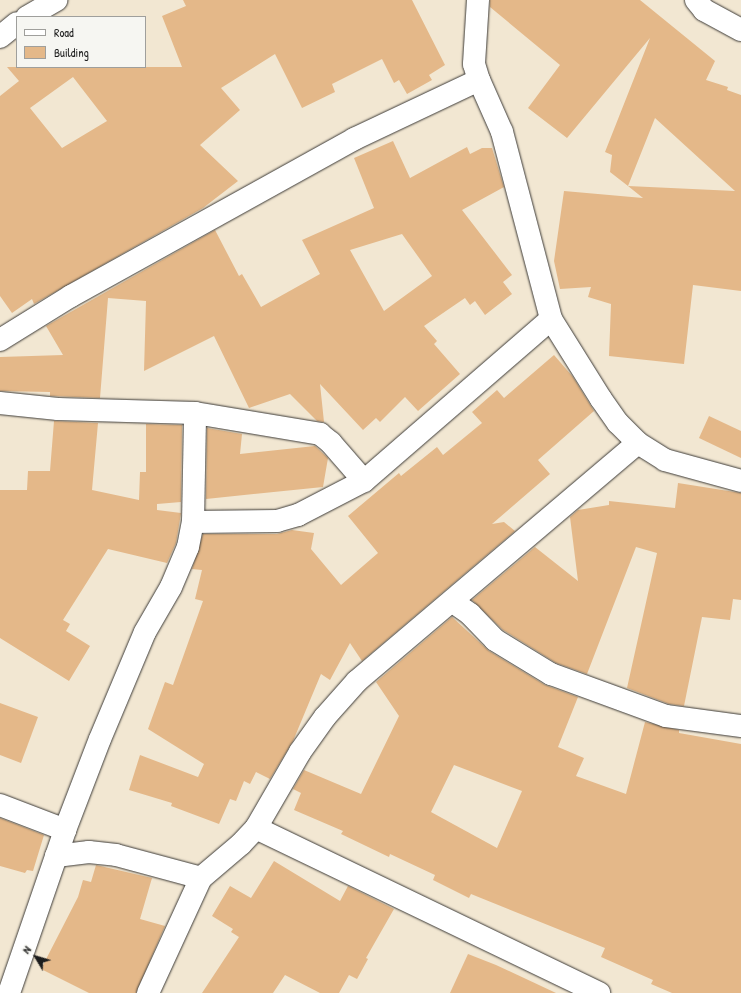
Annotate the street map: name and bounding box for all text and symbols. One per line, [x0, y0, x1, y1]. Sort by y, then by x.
legend [16, 16, 146, 68]
text: Road [54, 24, 74, 41]
text: Building [54, 44, 89, 61]
north arrow [16, 937, 56, 977]
text: N [19, 943, 34, 956]

